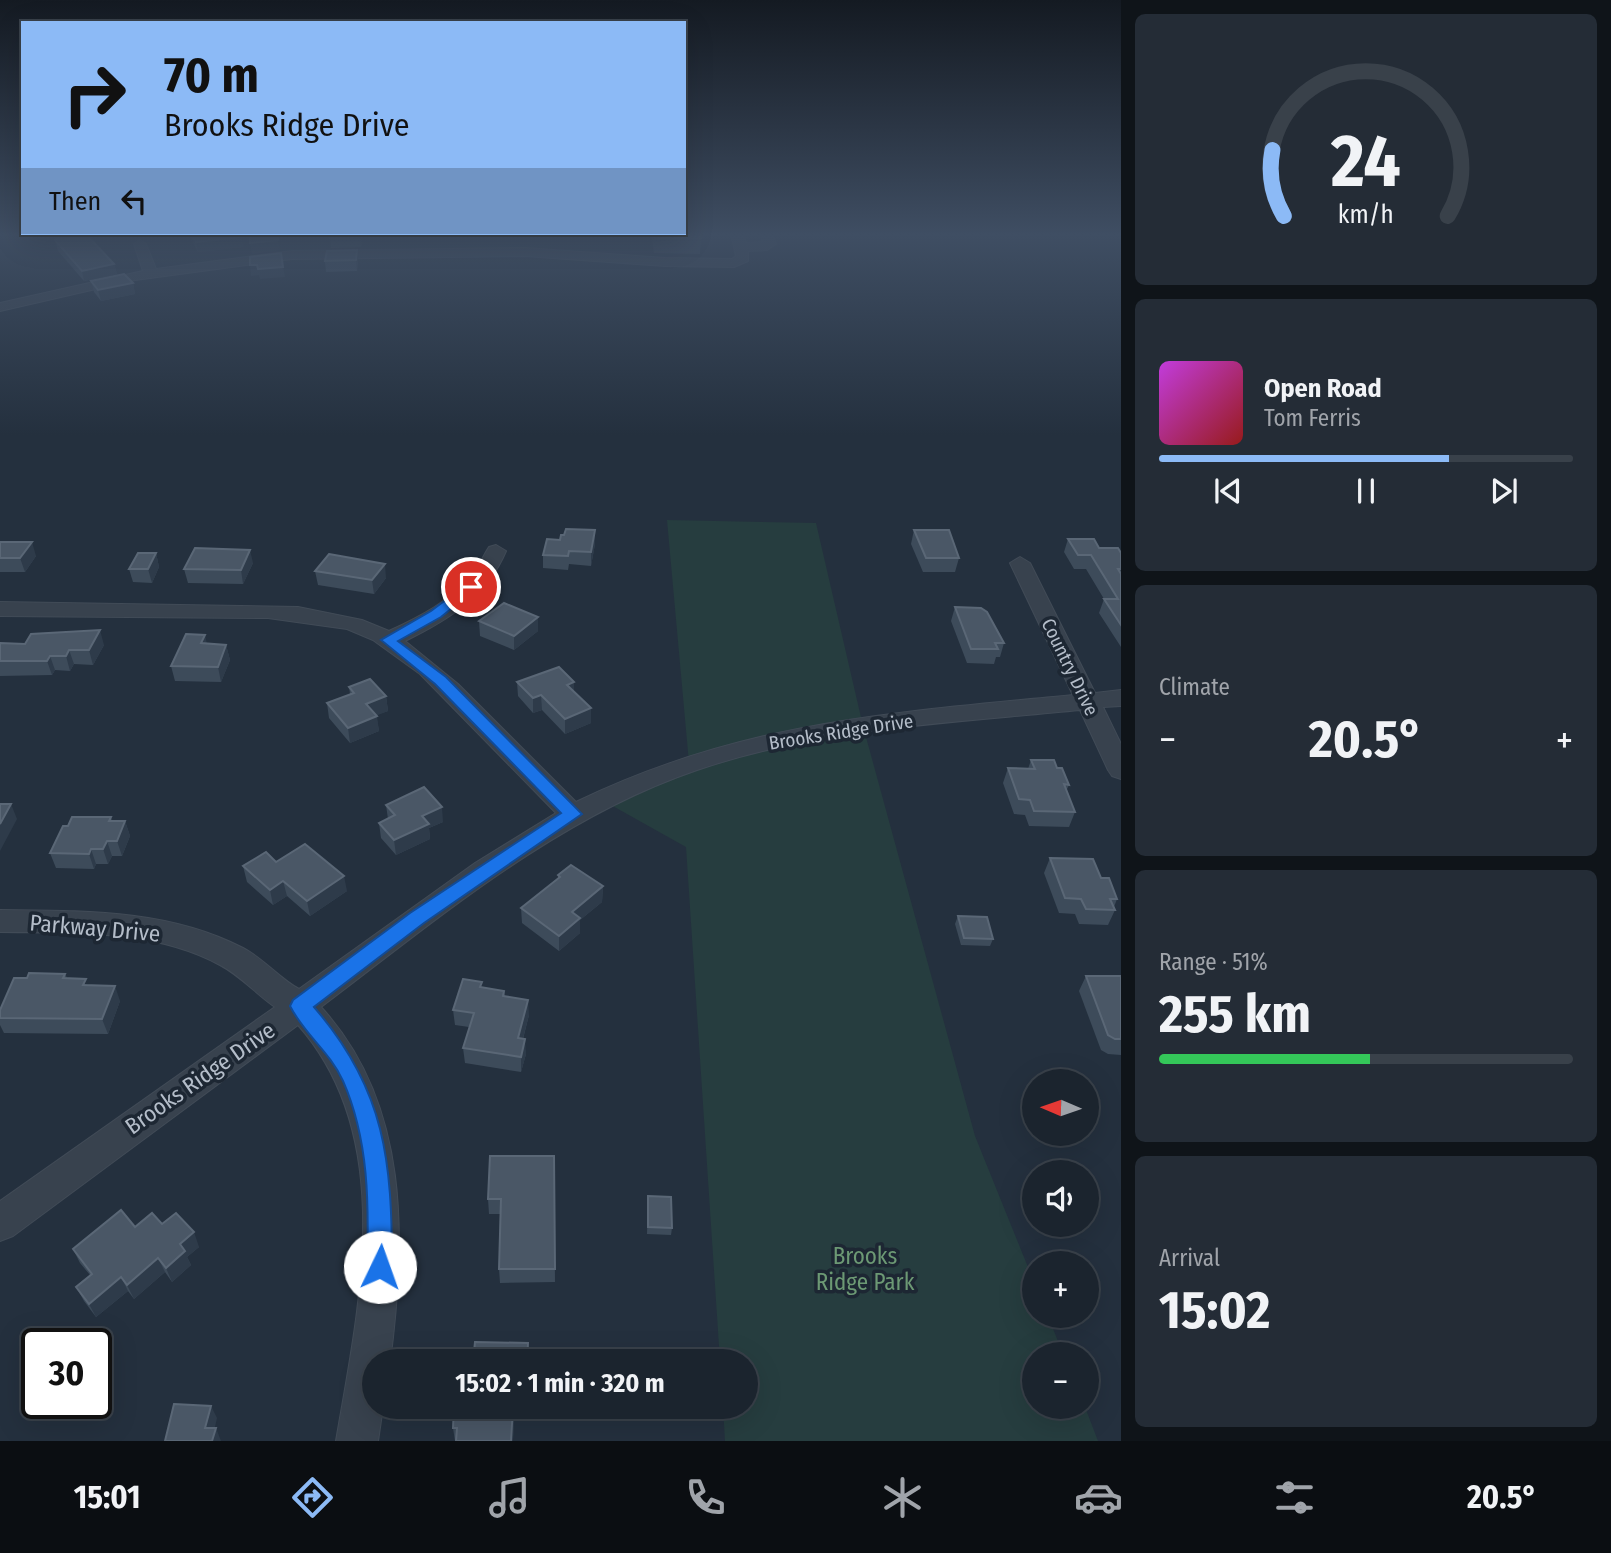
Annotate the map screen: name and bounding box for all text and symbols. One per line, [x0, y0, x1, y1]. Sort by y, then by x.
text: 70 m [164, 46, 259, 105]
icon: right [49, 49, 140, 140]
text: Brooks Ridge Drive [164, 106, 410, 144]
text: 24 [1330, 118, 1401, 205]
icon: left [115, 182, 153, 220]
text: Then [49, 186, 101, 217]
text: km/h [1338, 200, 1394, 230]
text: Open Road [1264, 373, 1382, 404]
text: Tom Ferris [1264, 404, 1361, 432]
icon: previous [1209, 472, 1247, 510]
icon: pause [1347, 472, 1385, 510]
icon: next [1485, 472, 1523, 510]
pin [441, 557, 501, 617]
icon: arrive [452, 568, 490, 606]
street label: Country Drive [1037, 615, 1103, 719]
text: Climate [1159, 673, 1230, 701]
text: 20.5° [1309, 708, 1423, 771]
street label: Brooks Ridge Drive [767, 709, 915, 755]
text: − [1159, 717, 1176, 763]
text: + [1556, 717, 1573, 763]
street label: Parkway Drive [29, 908, 161, 948]
text: Range · 51% [1159, 948, 1268, 976]
text: 255 km [1159, 983, 1311, 1046]
street label: Brooks Ridge Drive [120, 1016, 280, 1140]
north arrow [1022, 1069, 1099, 1146]
map controls [1022, 1069, 1099, 1419]
button: sound [1022, 1160, 1099, 1237]
position arrow [343, 1230, 417, 1304]
park label: Brooks Ridge Park [816, 1242, 915, 1296]
text: Arrival [1159, 1244, 1220, 1272]
button: + [1022, 1251, 1099, 1328]
text: 15:02 [1159, 1279, 1270, 1342]
speed limit sign: 30 [21, 1328, 112, 1419]
button: − [1022, 1342, 1099, 1419]
text: 15:02 · 1 min · 320 m [455, 1368, 665, 1399]
icon: directions [288, 1473, 337, 1522]
icon: music [485, 1473, 534, 1522]
icon: phone [681, 1473, 730, 1522]
icon: climate [878, 1473, 927, 1522]
icon: car [1074, 1473, 1123, 1522]
icon: filters [1270, 1473, 1319, 1522]
text: 15:01 [74, 1478, 141, 1516]
text: 20.5° [1467, 1478, 1537, 1516]

